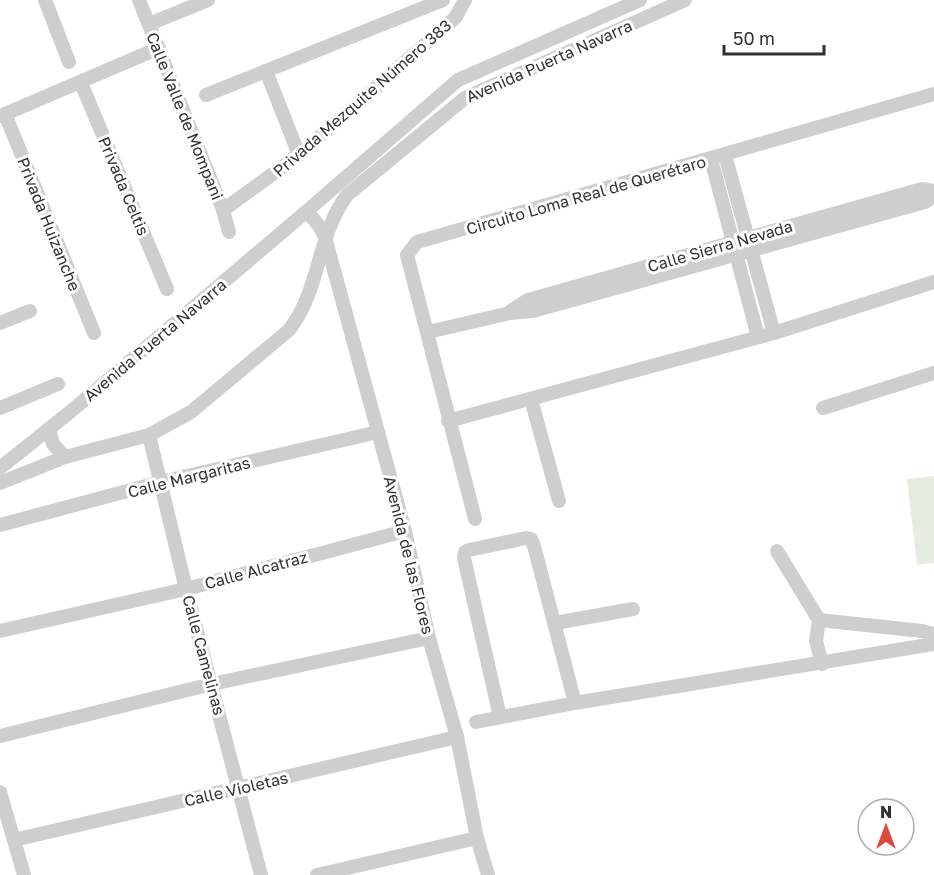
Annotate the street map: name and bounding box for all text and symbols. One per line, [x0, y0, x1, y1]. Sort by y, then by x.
street label: Privada Mezquite Número 383 [269, 15, 455, 181]
street label: Avenida Puerta Navarra [463, 15, 635, 107]
scale bar [724, 18, 824, 56]
text: 50 m [733, 27, 775, 49]
street label: Calle Valle de Mompani [142, 29, 228, 203]
street label: Privada Celtis [94, 134, 154, 238]
street label: Circuito Loma Real de Querétaro [464, 151, 708, 239]
street label: Privada Huizanche [13, 154, 85, 294]
street label: Calle Sierra Nevada [645, 216, 795, 276]
street label: Avenida Puerta Navarra [80, 275, 230, 405]
street label: Calle Margaritas [126, 452, 252, 502]
street label: Avenida de las Flores [380, 474, 438, 636]
street label: Calle Alcatraz [202, 547, 310, 593]
street label: Calle Camelinas [178, 593, 230, 717]
street label: Calle Violetas [182, 767, 290, 811]
north arrow [856, 797, 916, 857]
text: N [880, 802, 892, 822]

